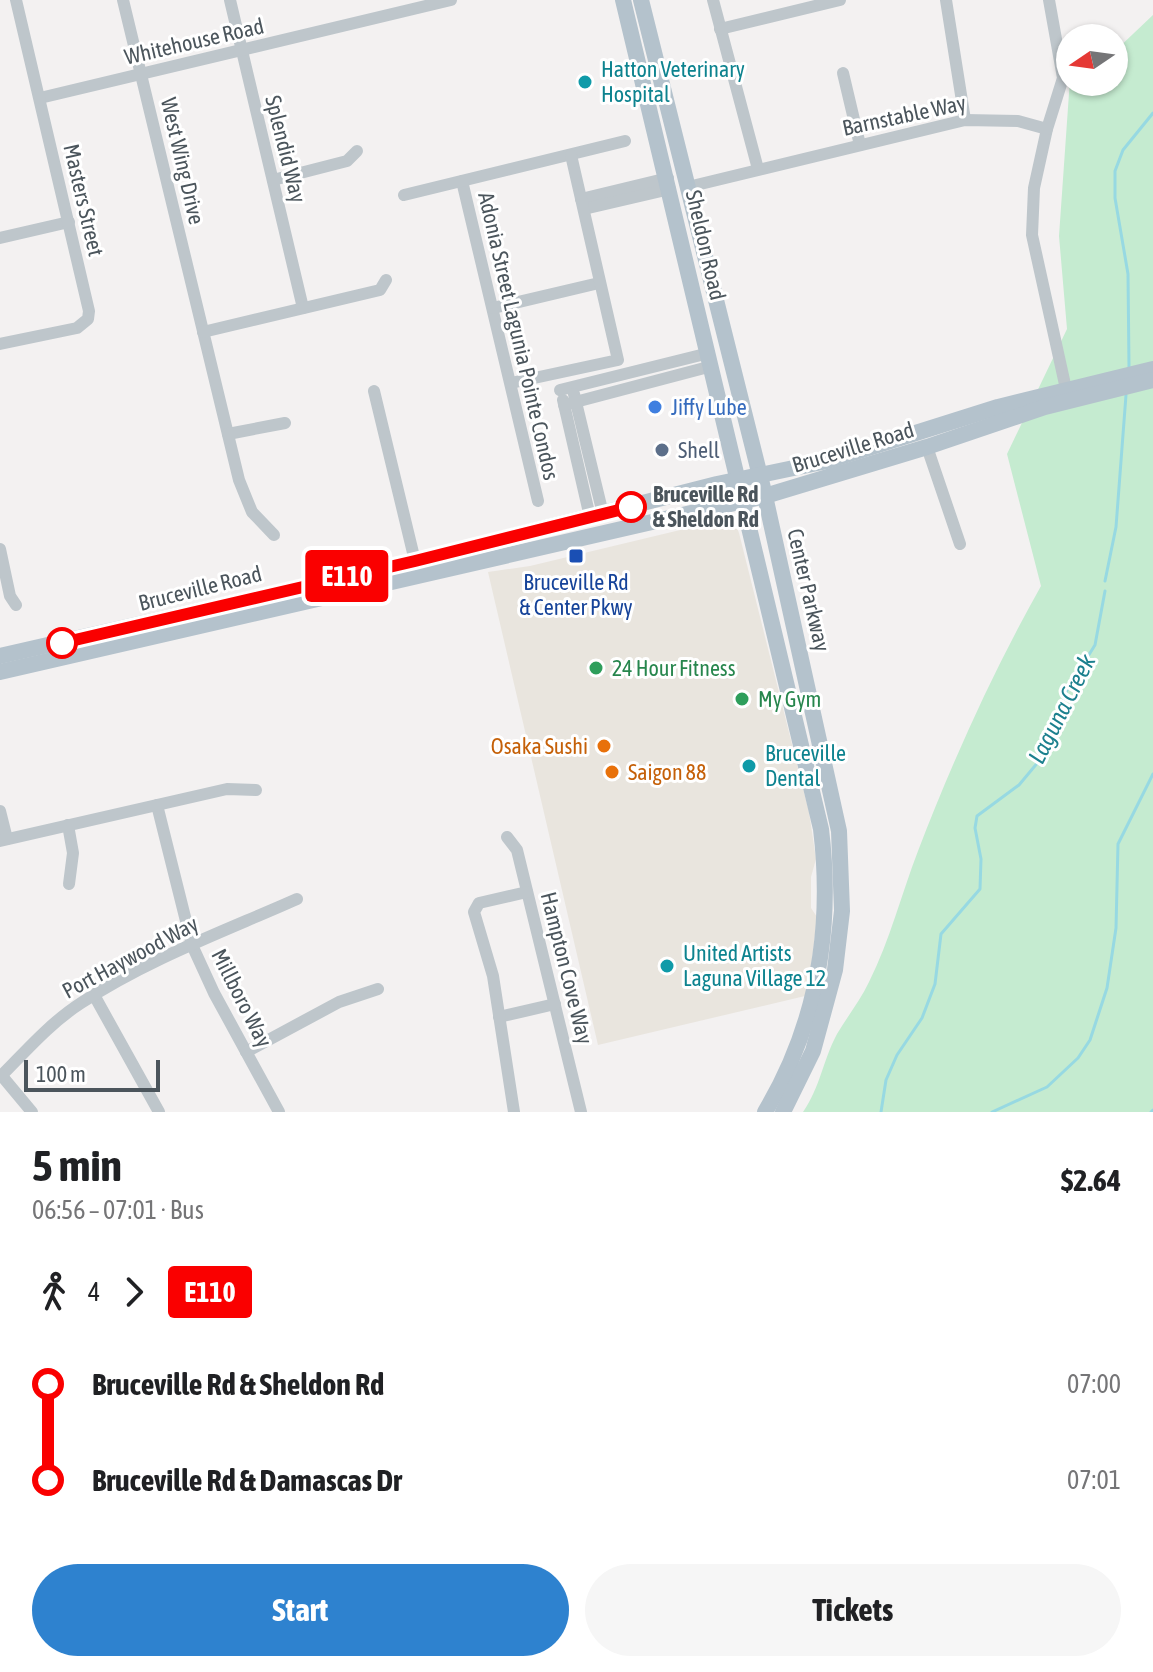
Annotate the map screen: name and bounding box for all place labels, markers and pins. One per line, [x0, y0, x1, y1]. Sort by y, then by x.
place label: Hatton Veterinary Hospital [601, 56, 745, 107]
marker: Hatton Veterinary Hospital [576, 73, 594, 91]
place label: Jiffy Lube [671, 394, 747, 420]
marker: Jiffy Lube [646, 398, 664, 416]
place label: Shell [678, 437, 720, 463]
marker: Shell [653, 441, 671, 459]
place label: Bruceville Rd & Sheldon Rd [653, 481, 759, 532]
marker: Bruceville Rd & Sheldon Rd [616, 492, 646, 522]
marker: Bruceville Rd & Center Pkwy [567, 547, 585, 565]
place label: Bruceville Rd & Center Pkwy [519, 569, 633, 620]
unlabelled marker [47, 628, 77, 658]
place label: 24 Hour Fitness [612, 655, 736, 681]
marker: 24 Hour Fitness [587, 659, 605, 677]
place label: My Gym [758, 686, 821, 712]
marker: My Gym [733, 690, 751, 708]
place label: Osaka Sushi [491, 733, 588, 759]
marker: Osaka Sushi [595, 737, 613, 755]
place label: Bruceville Dental [765, 740, 846, 791]
marker: Bruceville Dental [740, 757, 758, 775]
place label: Saigon 88 [628, 759, 706, 785]
marker: Saigon 88 [603, 763, 621, 781]
place label: United Artists Laguna Village 12 [683, 940, 826, 991]
marker: United Artists Laguna Village 12 [658, 957, 676, 975]

